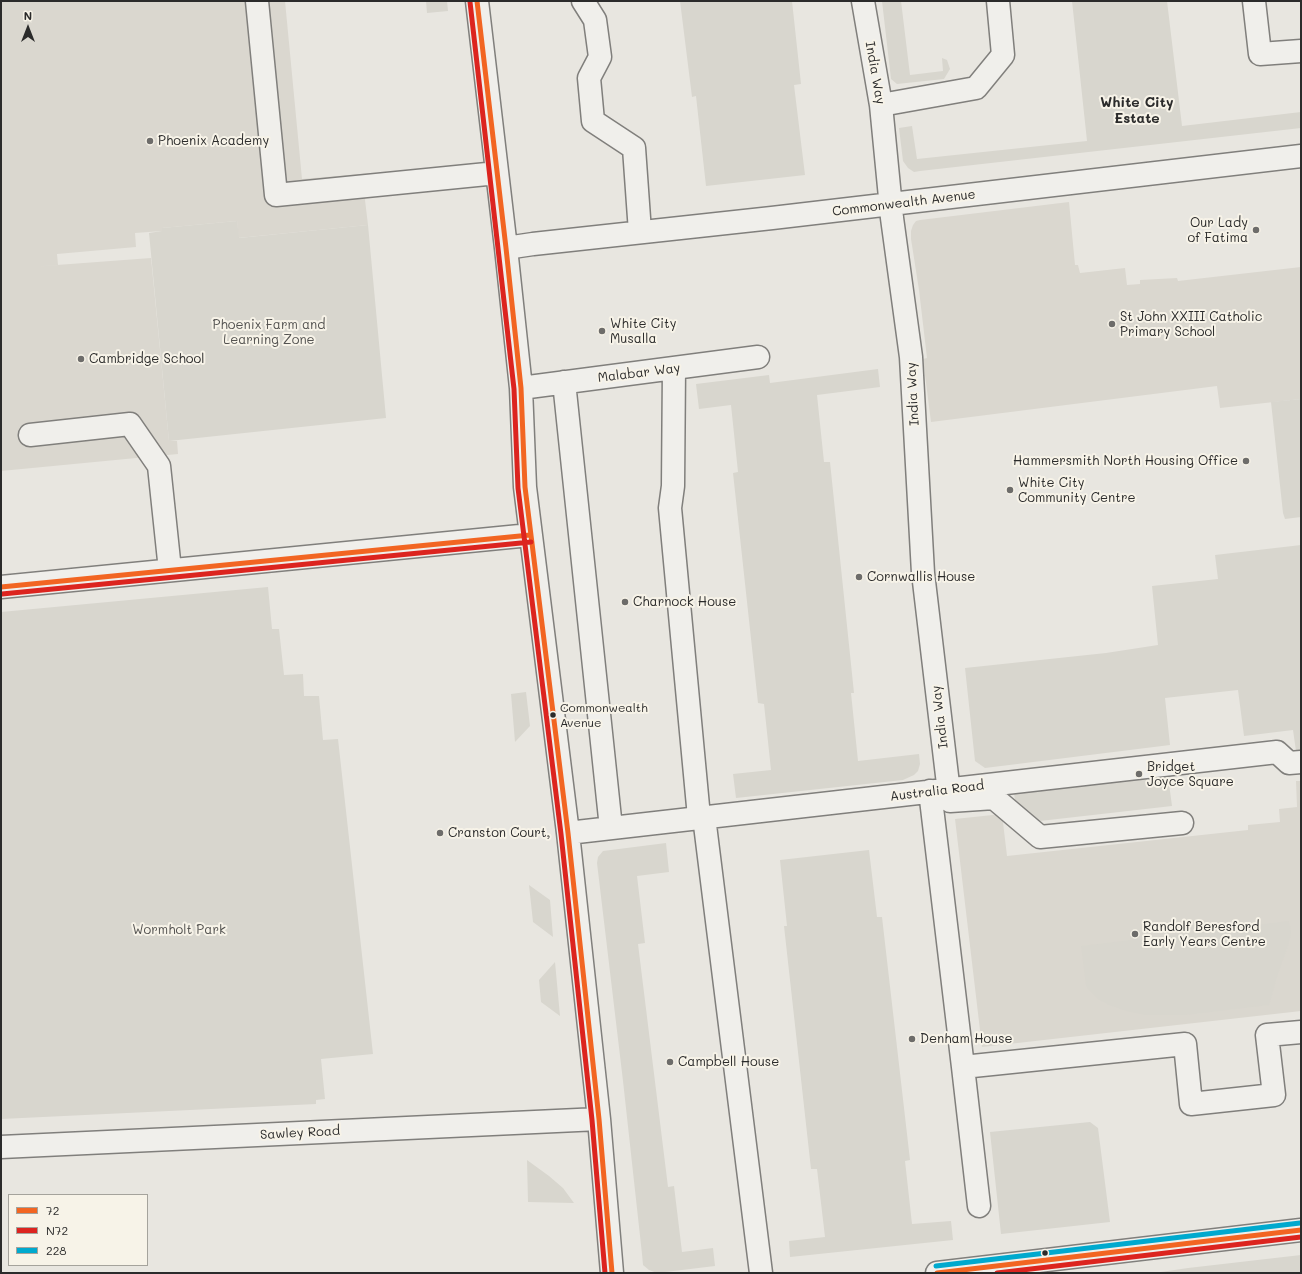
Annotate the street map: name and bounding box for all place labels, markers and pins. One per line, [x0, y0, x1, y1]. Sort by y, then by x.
place label: Phoenix Academy [158, 133, 269, 149]
marker: Phoenix Academy [145, 136, 155, 146]
place label: Our Lady of Fatima [1188, 215, 1248, 246]
marker: Our Lady of Fatima [1251, 225, 1261, 235]
place label: St John XXIII Catholic Primary School [1120, 309, 1262, 340]
place label: White City Musalla [610, 316, 676, 347]
marker: St John XXIII Catholic Primary School [1107, 319, 1117, 329]
marker: White City Musalla [597, 326, 607, 336]
place label: Cambridge School [89, 351, 204, 367]
marker: Cambridge School [76, 354, 86, 364]
place label: Hammersmith North Housing Office [1013, 453, 1238, 469]
marker: Hammersmith North Housing Office [1241, 456, 1251, 466]
place label: White City Community Centre [1018, 475, 1135, 506]
marker: White City Community Centre [1005, 485, 1015, 495]
place label: Cornwallis House [867, 569, 975, 585]
marker: Cornwallis House [854, 572, 864, 582]
place label: Charnock House [633, 594, 736, 610]
marker: Charnock House [620, 597, 630, 607]
place label: Commonwealth Avenue [560, 701, 648, 729]
marker: Commonwealth Avenue [548, 710, 558, 720]
place label: Bridget Joyce Square [1147, 759, 1234, 790]
marker: Bridget Joyce Square [1134, 769, 1144, 779]
place label: Cranston Court, [448, 825, 550, 841]
marker: Cranston Court, [435, 828, 445, 838]
place label: Randolf Beresford Early Years Centre [1143, 919, 1266, 950]
marker: Randolf Beresford Early Years Centre [1130, 929, 1140, 939]
place label: Denham House [920, 1031, 1013, 1047]
marker: Denham House [907, 1034, 917, 1044]
place label: Campbell House [678, 1054, 779, 1070]
marker: Campbell House [665, 1057, 675, 1067]
unlabelled marker [1040, 1248, 1050, 1258]

